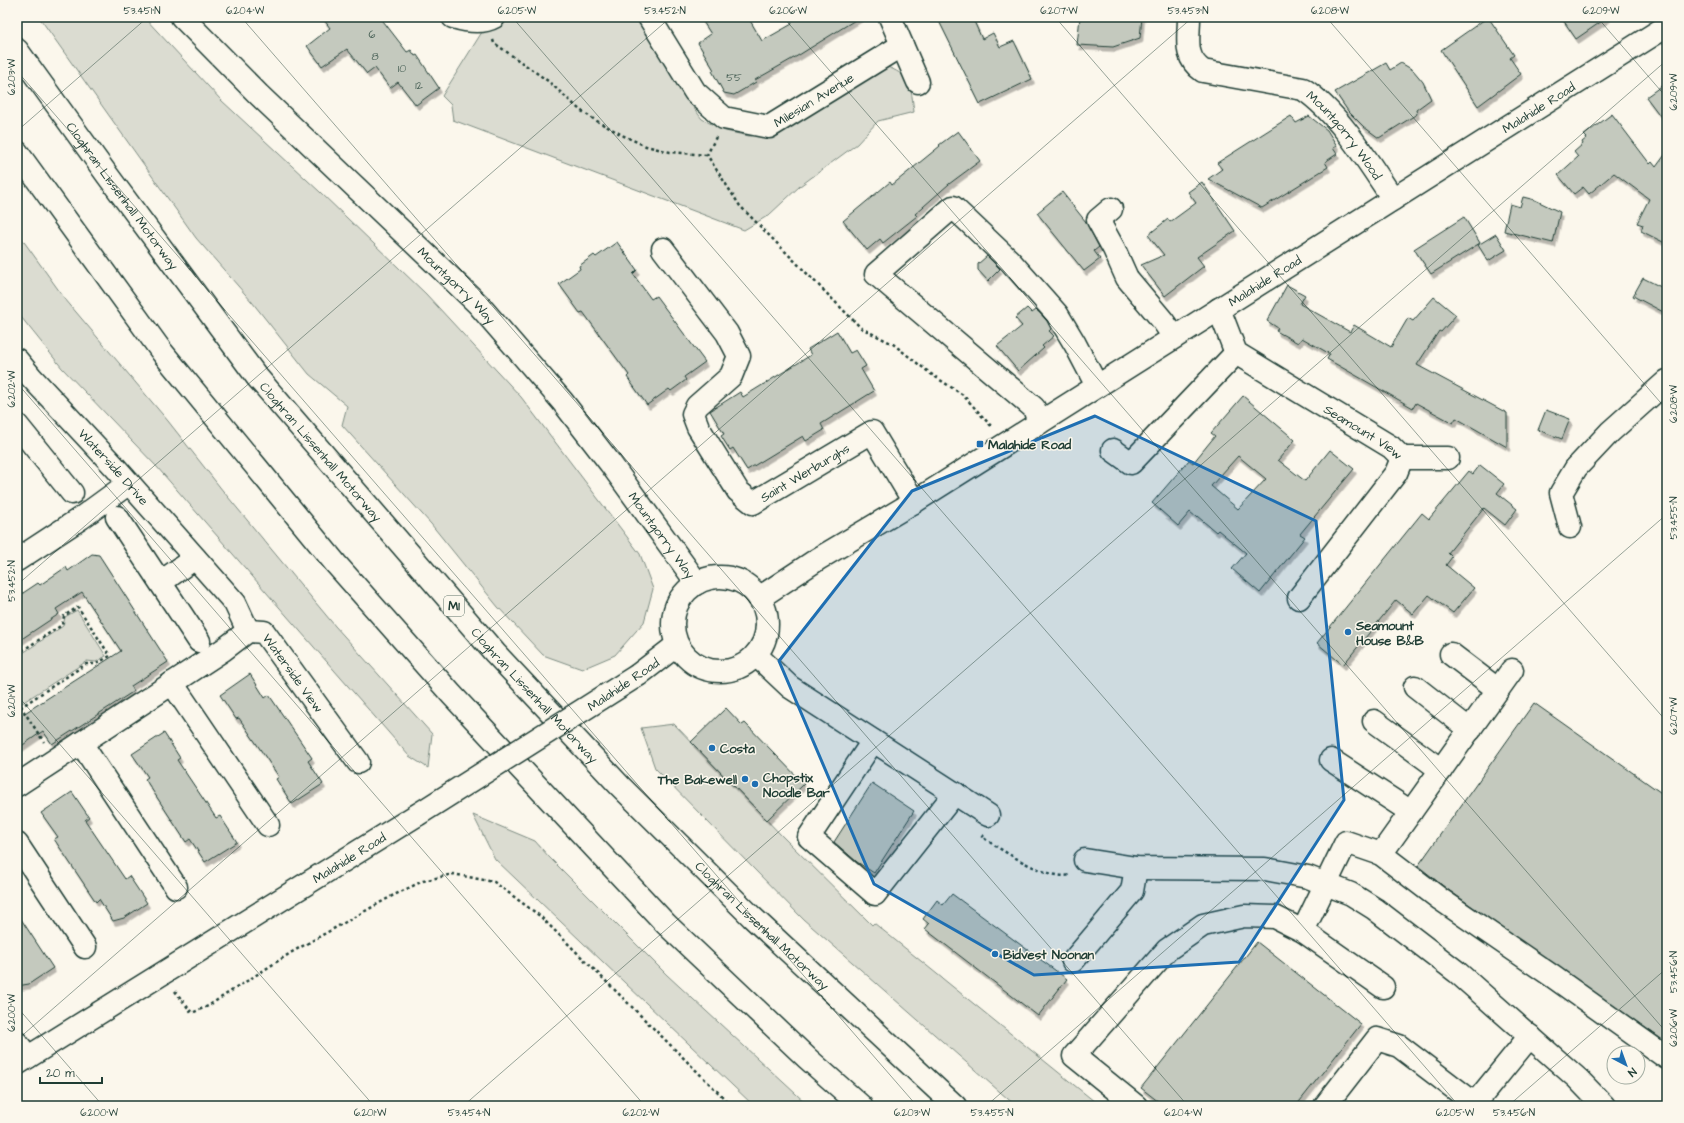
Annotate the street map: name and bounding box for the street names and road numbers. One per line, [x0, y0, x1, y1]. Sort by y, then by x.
street label: Milesian Avenue [771, 69, 857, 132]
street label: Malahide Road [1499, 78, 1579, 138]
street label: Mountgorry Wood [1302, 87, 1386, 184]
street label: Cloghran Lissenhall Motorway [62, 119, 182, 274]
street label: Mountgorry Way [413, 243, 499, 329]
street label: Malahide Road [1225, 251, 1305, 311]
street label: Cloghran Lissenhall Motorway [255, 378, 386, 527]
street label: Seamount View [1320, 400, 1407, 464]
street label: Waterside Drive [74, 425, 152, 509]
street label: Saint Werburghs [757, 439, 854, 507]
street label: Mountgorry Way [624, 489, 699, 583]
road number: M1 [444, 596, 464, 616]
street label: Cloghran Lissenhall Motorway [467, 624, 602, 768]
street label: Waterside View [258, 630, 327, 716]
street label: Malahide Road [584, 654, 663, 716]
street label: Malahide Road [309, 828, 390, 888]
street label: Cloghran Lissenhall Motorway [691, 858, 833, 995]

